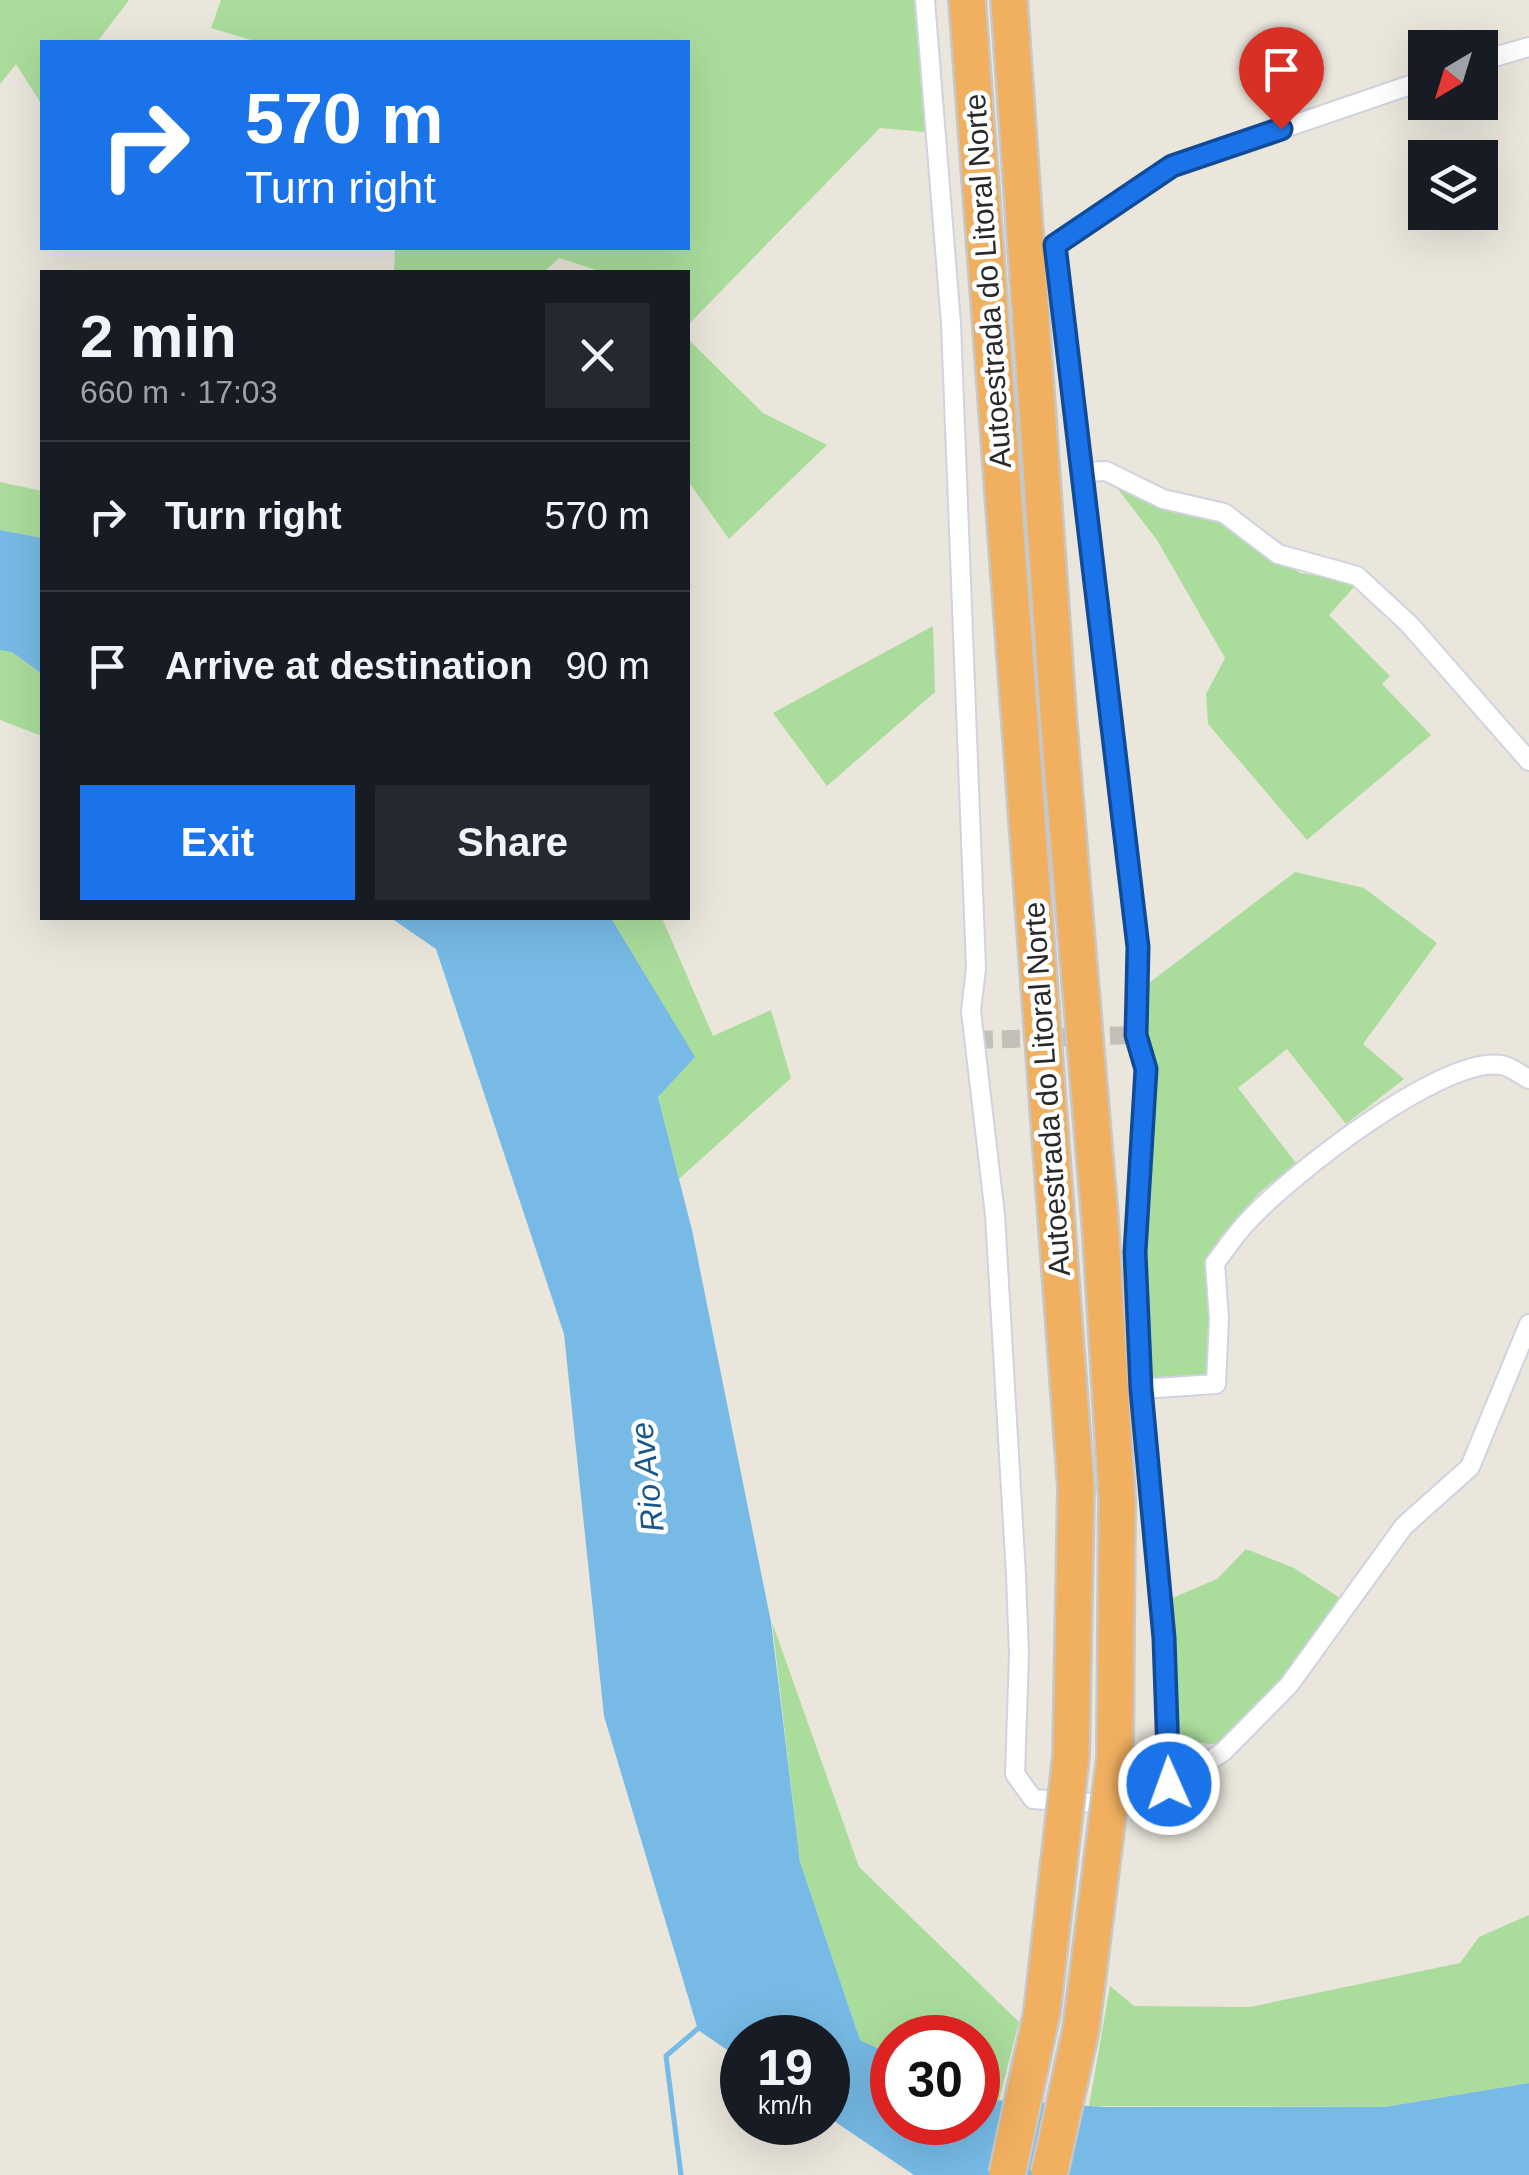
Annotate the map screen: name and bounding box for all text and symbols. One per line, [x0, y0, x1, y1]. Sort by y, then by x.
pin [1239, 27, 1324, 130]
north arrow [1408, 30, 1498, 120]
map controls [1408, 30, 1498, 230]
icon: arrive [1254, 42, 1309, 97]
icon: right [80, 80, 210, 210]
text: 570 m [245, 80, 443, 158]
street label: Autoestrada do Litoral Norte [958, 93, 1017, 469]
button: layers [1408, 140, 1498, 230]
text: Turn right [245, 162, 436, 213]
text: 2 min [80, 303, 237, 370]
button: close [545, 303, 650, 408]
text: 660 m · 17:03 [80, 374, 277, 410]
icon: right [80, 489, 135, 544]
text: Turn right [165, 495, 342, 537]
text: 570 m [544, 495, 650, 537]
icon: arrive [80, 639, 135, 694]
text: Arrive at destination [165, 645, 532, 687]
text: 90 m [566, 645, 650, 687]
button: Exit [80, 785, 355, 900]
button: Share [375, 785, 650, 900]
street label: Autoestrada do Litoral Norte [1017, 901, 1076, 1277]
water label: Rio Ave [623, 1420, 671, 1534]
position arrow [1117, 1732, 1221, 1836]
speed limit sign: 30 [870, 2015, 1000, 2145]
text: 19 [757, 2040, 813, 2096]
text: km/h [758, 2091, 812, 2119]

